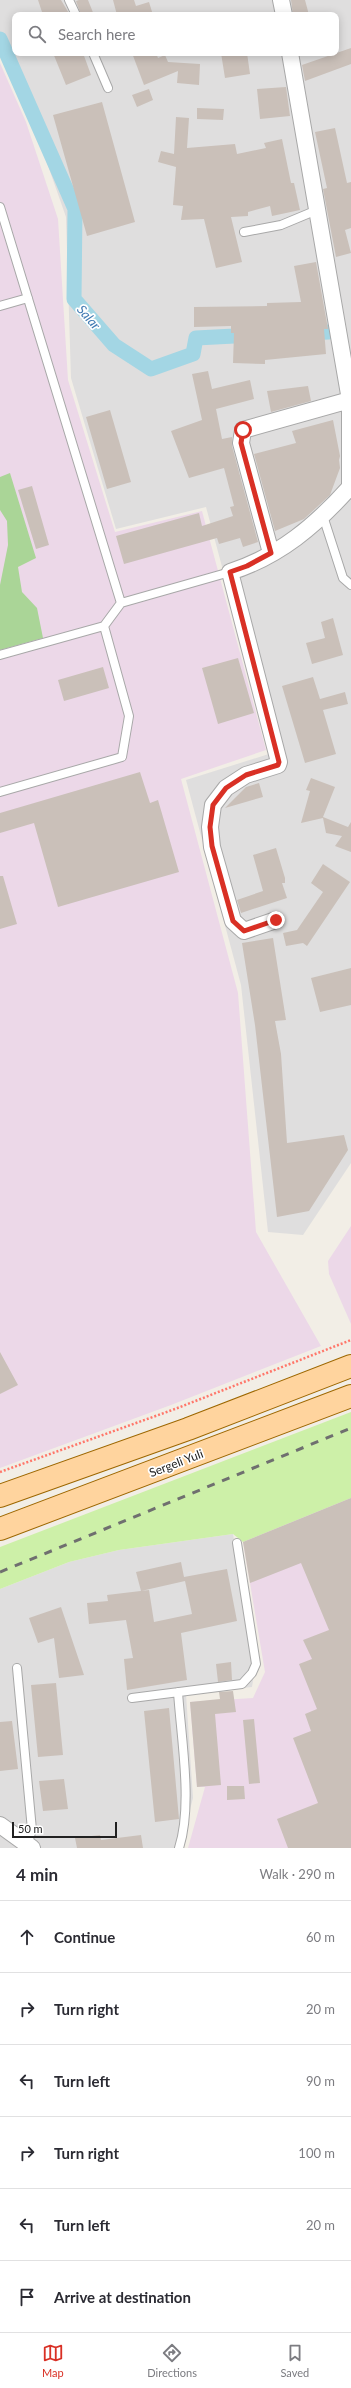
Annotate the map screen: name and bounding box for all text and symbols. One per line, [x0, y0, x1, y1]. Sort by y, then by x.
search box [12, 12, 339, 56]
icon: search [26, 23, 48, 45]
text: Search here [58, 25, 135, 43]
water label: Salar [74, 301, 104, 333]
route start [234, 421, 252, 439]
route end [267, 911, 285, 929]
street label: Sergeli Yuli [147, 1446, 205, 1480]
scale bar [12, 1820, 117, 1839]
text: 50 m [18, 1822, 43, 1835]
text: 4 min [16, 1864, 58, 1885]
text: Walk · 290 m [259, 1866, 335, 1882]
icon: ahead [16, 1926, 38, 1948]
text: Continue [54, 1928, 115, 1946]
text: 60 m [306, 1929, 335, 1945]
icon: right [16, 1998, 38, 2020]
text: Turn right [54, 2000, 119, 2018]
text: 20 m [306, 2001, 335, 2017]
icon: left [16, 2070, 38, 2092]
text: Turn left [54, 2072, 110, 2090]
text: 90 m [306, 2073, 335, 2089]
icon: right [16, 2142, 38, 2164]
text: Turn right [54, 2144, 119, 2162]
text: 100 m [298, 2145, 335, 2161]
icon: left [16, 2214, 38, 2236]
text: Turn left [54, 2216, 110, 2234]
text: 20 m [306, 2217, 335, 2233]
icon: arrive [16, 2286, 38, 2308]
text: Arrive at destination [54, 2288, 191, 2306]
tab: Map [42, 2342, 64, 2379]
tab: Directions [147, 2342, 197, 2379]
tab: Saved [280, 2342, 309, 2379]

